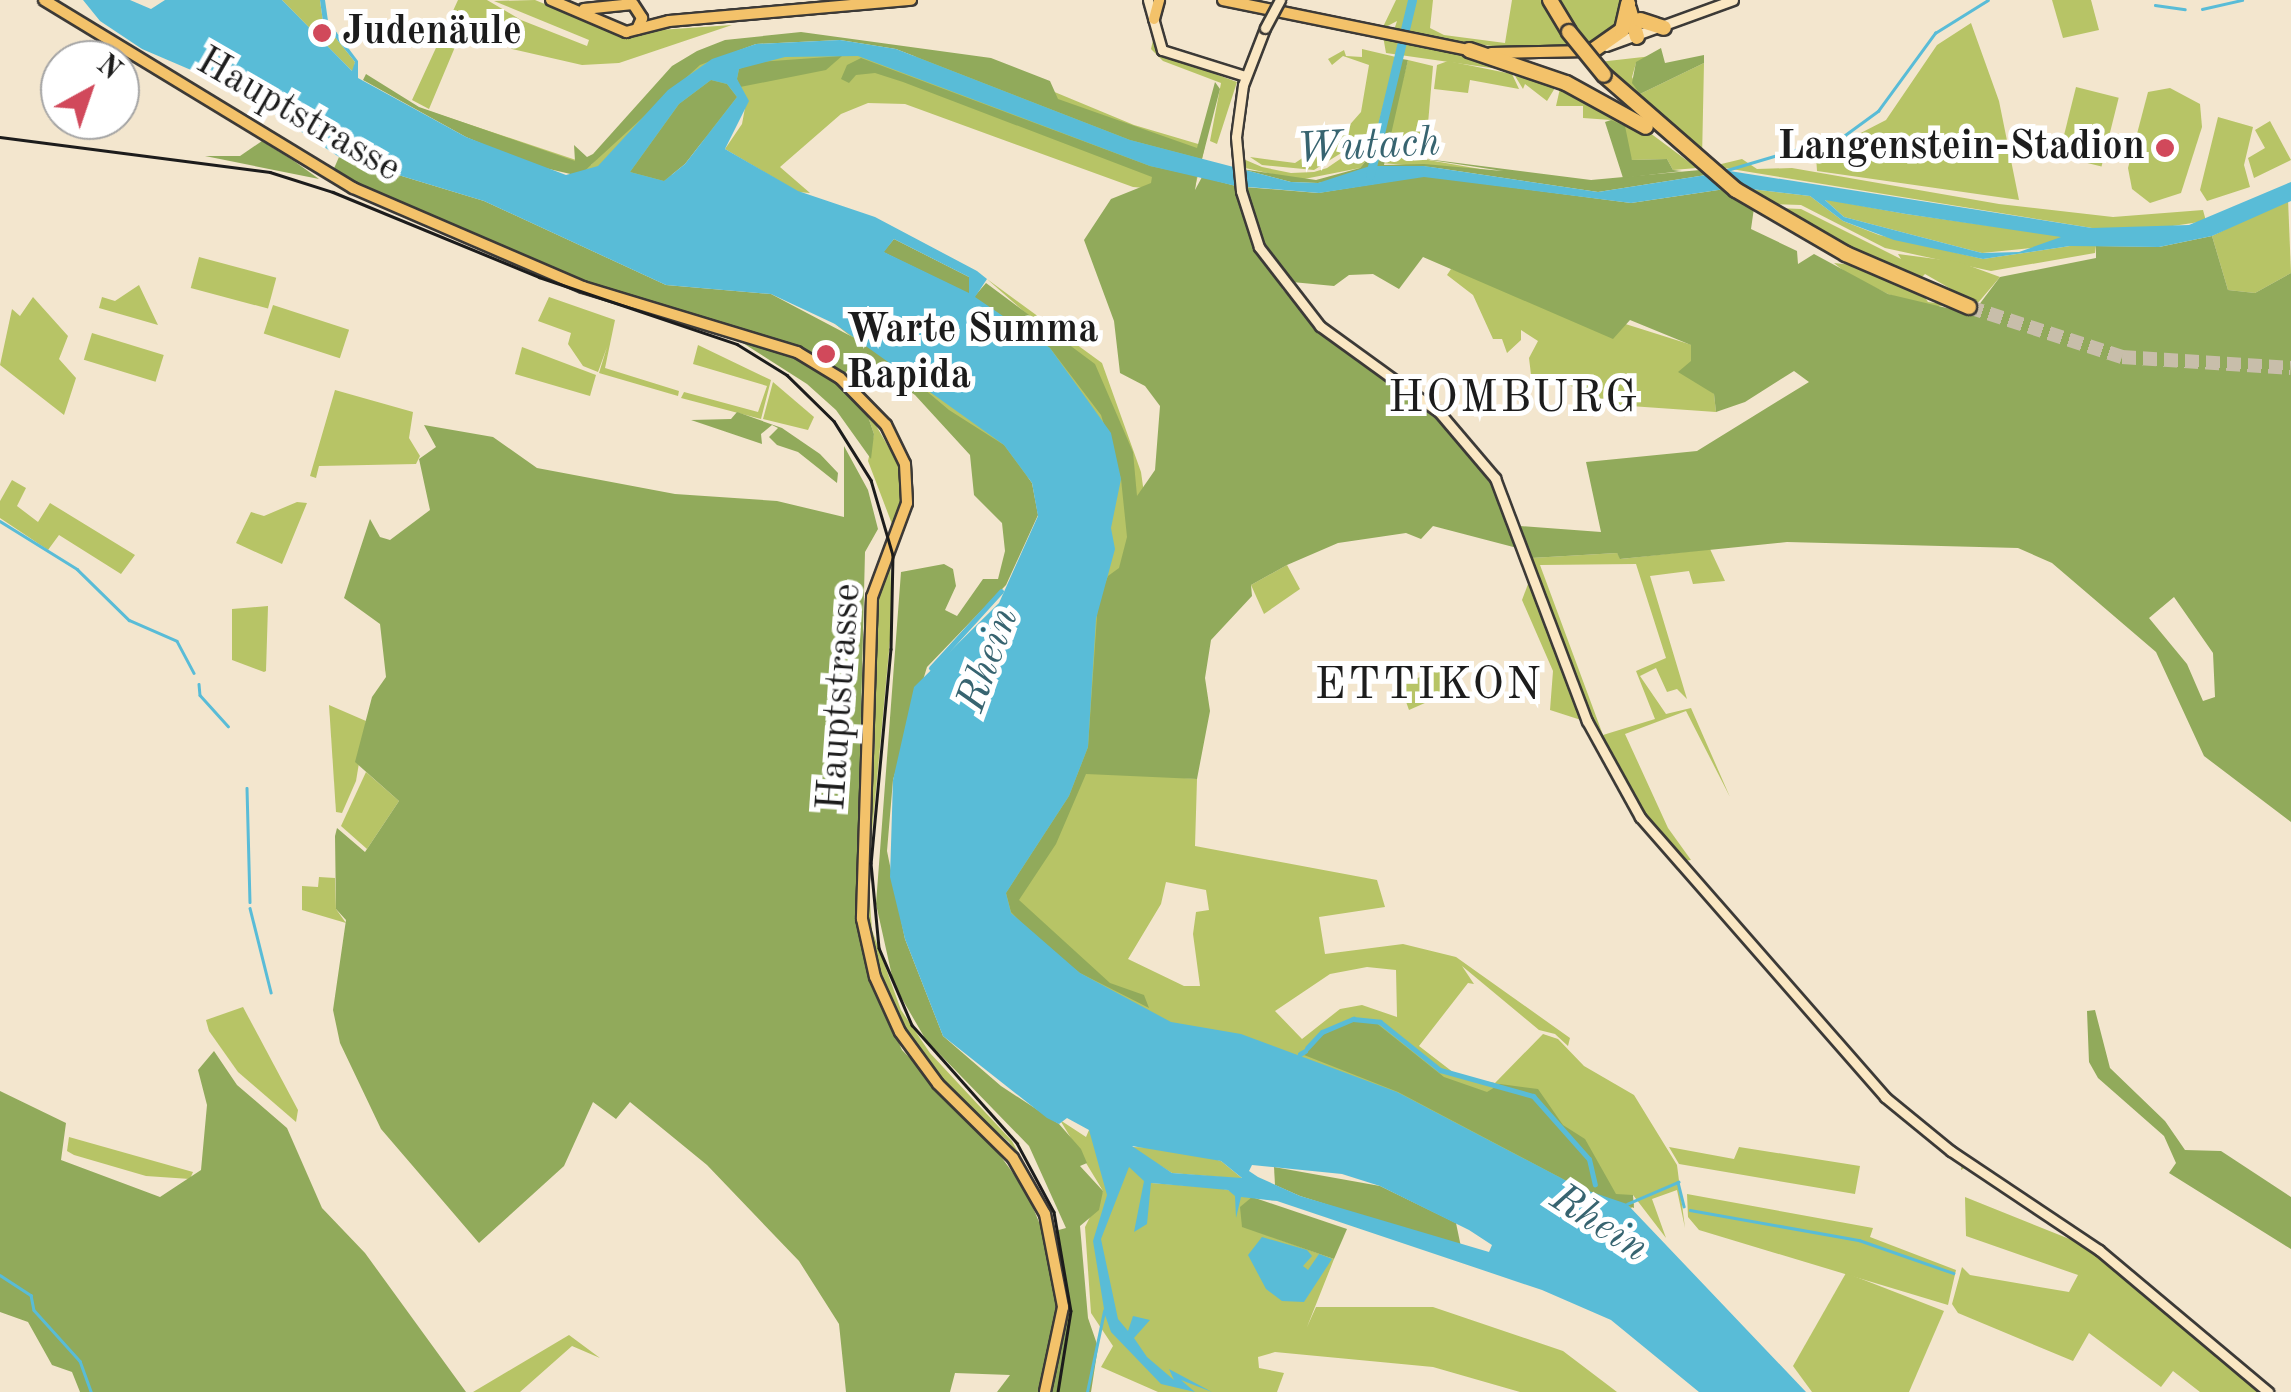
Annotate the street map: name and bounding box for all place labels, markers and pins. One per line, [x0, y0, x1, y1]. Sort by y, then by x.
place label: Judenäule [342, 9, 522, 57]
marker: Judenäule [311, 22, 333, 44]
place label: Langenstein-Stadion [1777, 124, 2145, 172]
marker: Langenstein-Stadion [2154, 137, 2176, 159]
place label: Warte Summa Rapida [846, 307, 1099, 401]
marker: Warte Summa Rapida [815, 343, 837, 365]

